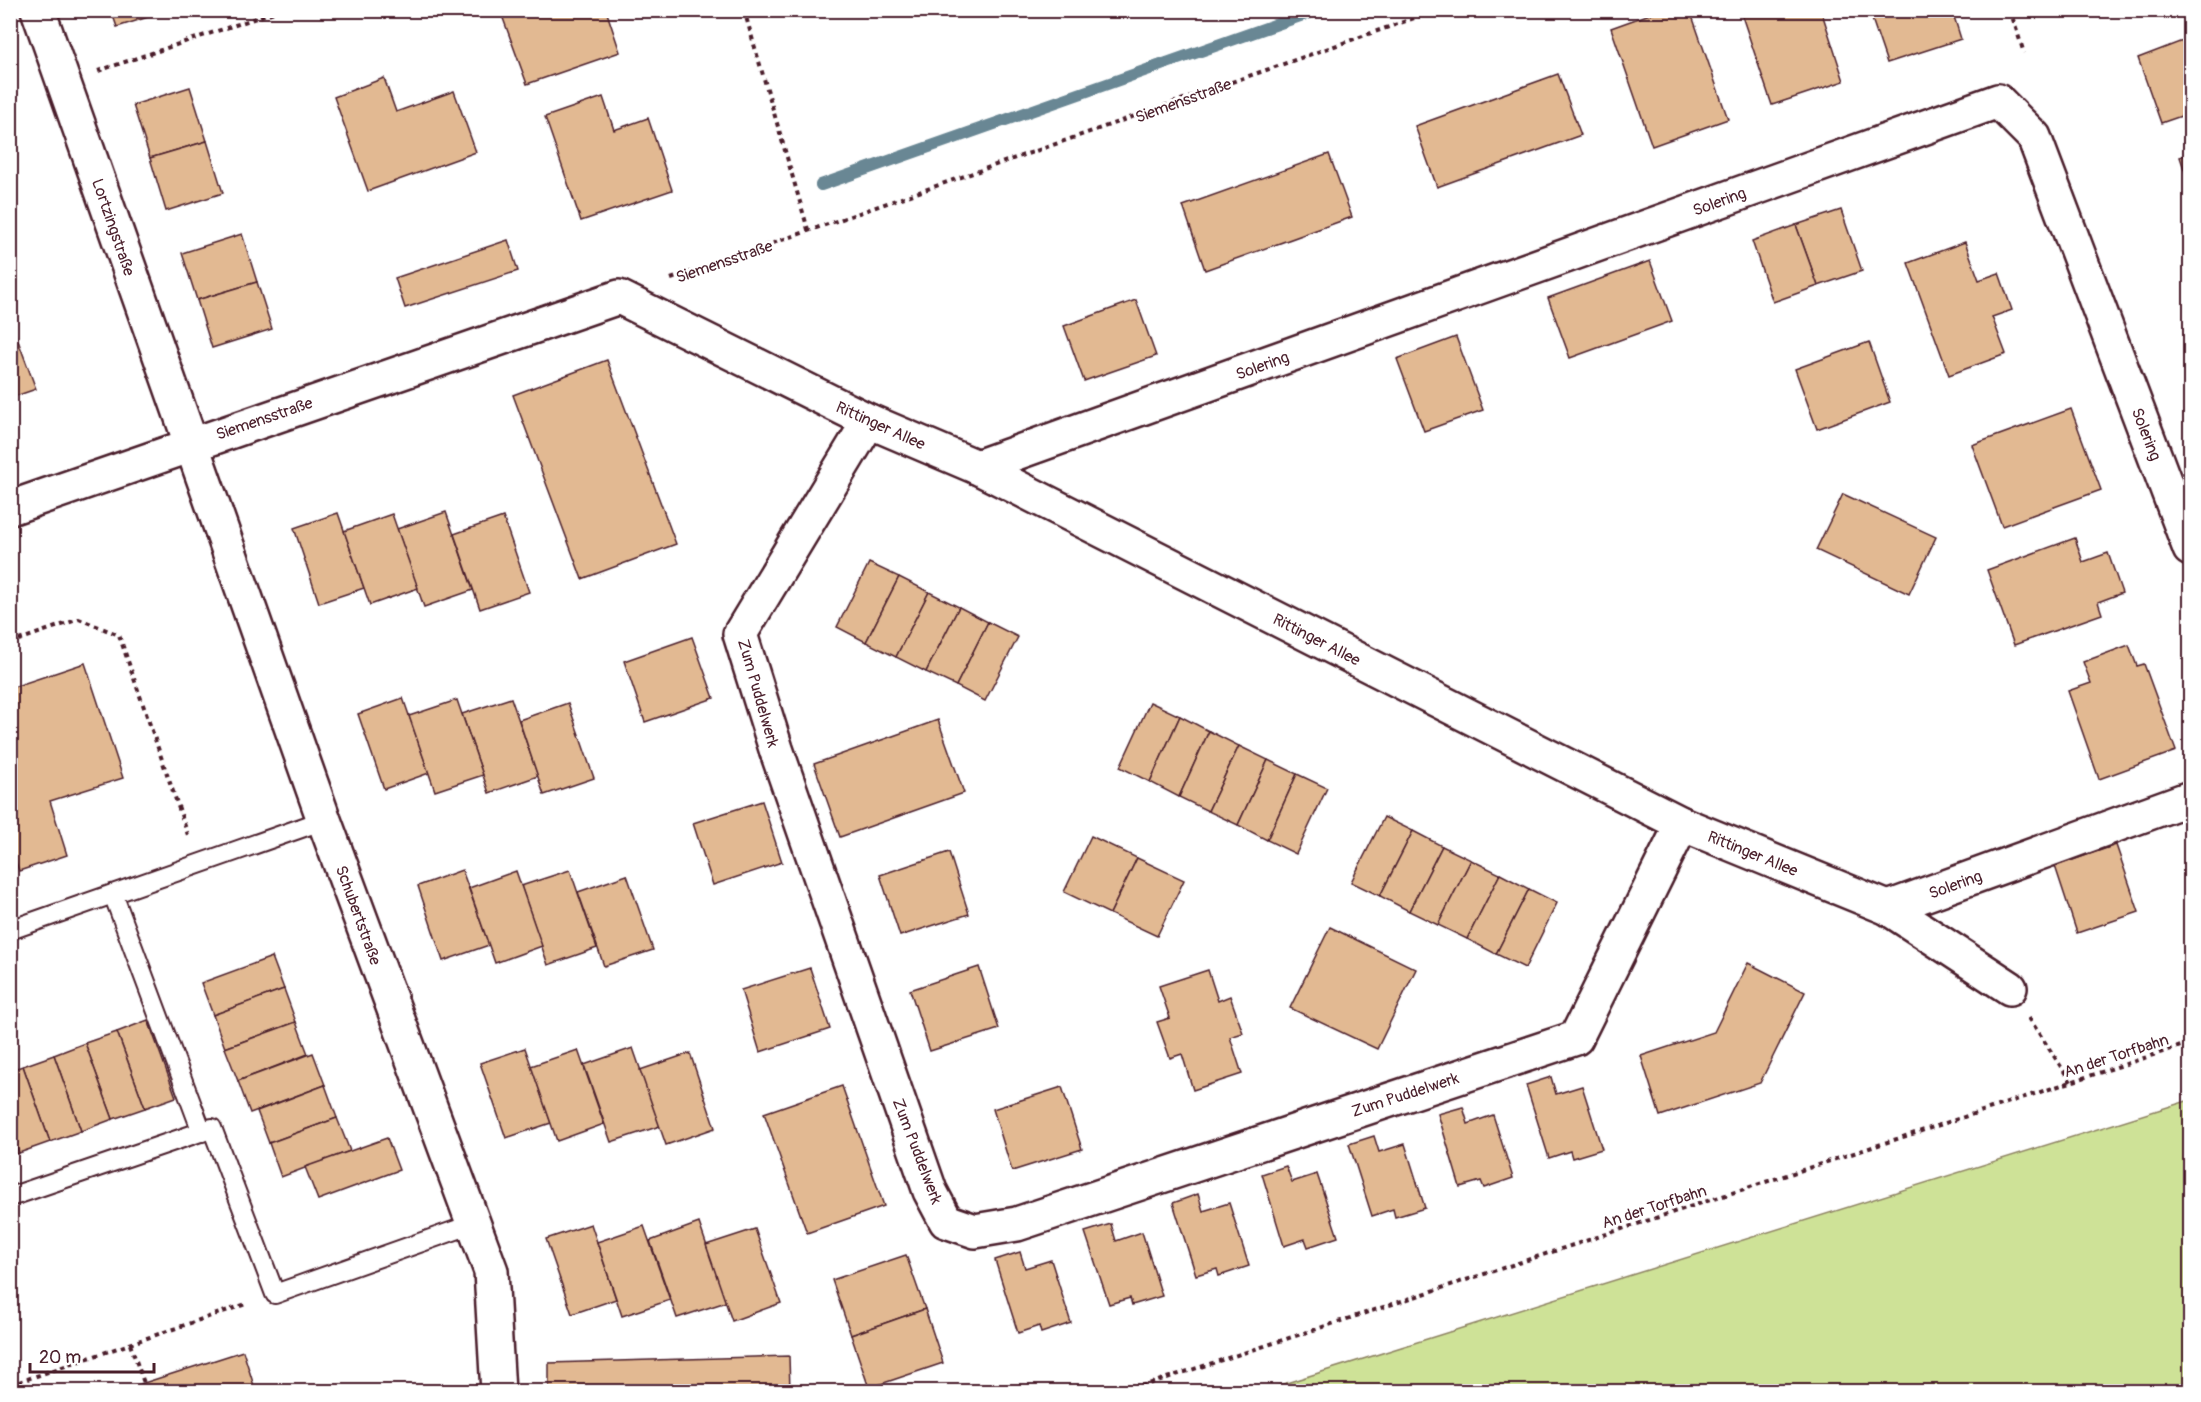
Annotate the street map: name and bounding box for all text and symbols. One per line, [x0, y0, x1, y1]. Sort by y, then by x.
street label: Siemensstraße [1132, 74, 1234, 128]
street label: Lortzingstraße [87, 176, 139, 279]
street label: Solering [1690, 183, 1749, 221]
street label: Siemensstraße [673, 236, 775, 288]
street label: Solering [1233, 347, 1292, 385]
street label: Siemensstraße [213, 393, 315, 445]
street label: Rittinger Allee [833, 397, 928, 455]
street label: Solering [2127, 405, 2165, 464]
street label: Rittinger Allee [1269, 609, 1364, 671]
street label: Zum Puddelwerk [733, 637, 783, 750]
street label: Rittinger Allee [1705, 827, 1801, 881]
street label: Schubertstraße [331, 863, 385, 968]
street label: Solering [1926, 866, 1985, 904]
street label: An der Torfbahn [2061, 1030, 2171, 1082]
street label: Zum Puddelwerk [1349, 1068, 1462, 1122]
street label: Zum Puddelwerk [888, 1096, 947, 1207]
street label: An der Torfbahn [1599, 1181, 1709, 1233]
scale bar [30, 1336, 154, 1374]
text: 20 m [39, 1346, 81, 1369]

